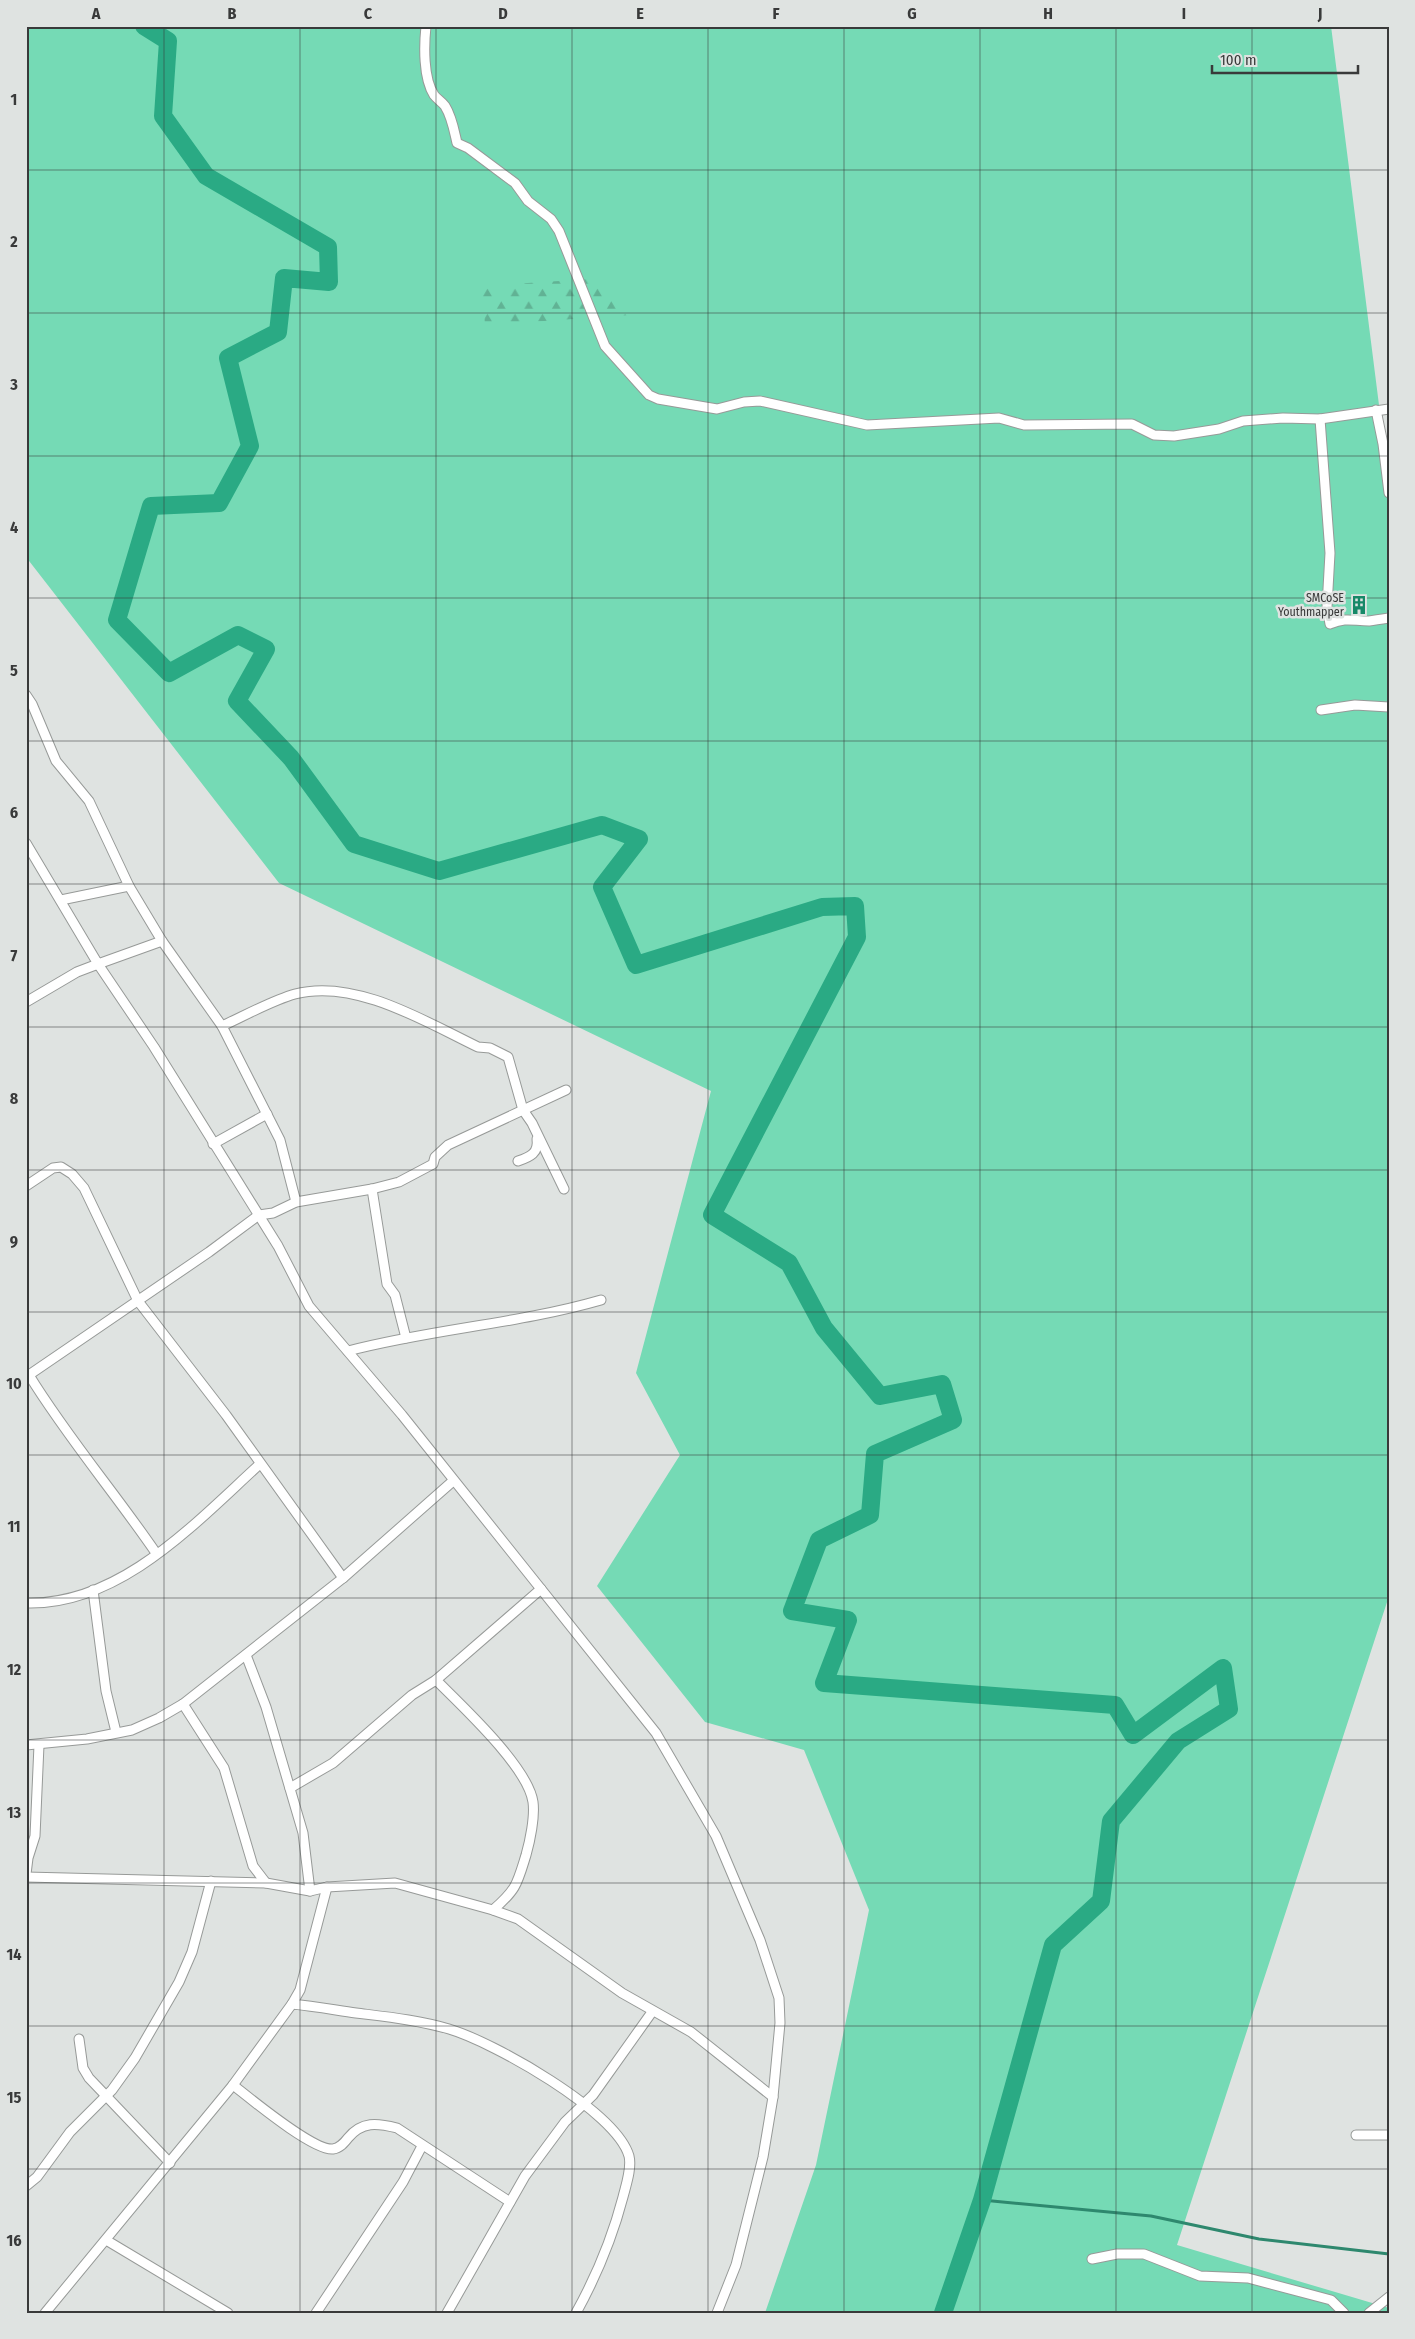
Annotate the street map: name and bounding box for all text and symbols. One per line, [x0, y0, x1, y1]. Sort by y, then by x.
text: A [91, 4, 101, 23]
text: B [228, 4, 237, 23]
text: C [364, 4, 373, 23]
text: D [498, 4, 508, 23]
text: E [636, 4, 644, 23]
text: F [772, 4, 780, 23]
text: G [907, 4, 917, 23]
text: H [1043, 4, 1053, 23]
text: I [1182, 4, 1186, 23]
text: J [1317, 4, 1322, 23]
scale bar [1212, 42, 1359, 74]
text: 100 m [1220, 51, 1257, 69]
text: 1 [11, 90, 17, 109]
text: 2 [9, 232, 18, 251]
text: 3 [9, 375, 18, 394]
text: 4 [10, 518, 18, 537]
place label: SMCoSE Youthmapper [1278, 591, 1345, 619]
building icon: SMCoSE Youthmapper [1348, 594, 1370, 616]
text: 5 [10, 661, 18, 680]
text: 6 [10, 803, 18, 822]
text: 7 [11, 946, 18, 965]
text: 8 [10, 1089, 19, 1108]
text: 9 [10, 1232, 18, 1251]
text: 10 [6, 1374, 22, 1393]
text: 11 [7, 1517, 21, 1536]
text: 12 [7, 1660, 22, 1679]
text: 13 [7, 1803, 22, 1822]
text: 14 [7, 1945, 22, 1964]
text: 15 [7, 2088, 21, 2107]
text: 16 [6, 2231, 22, 2250]

